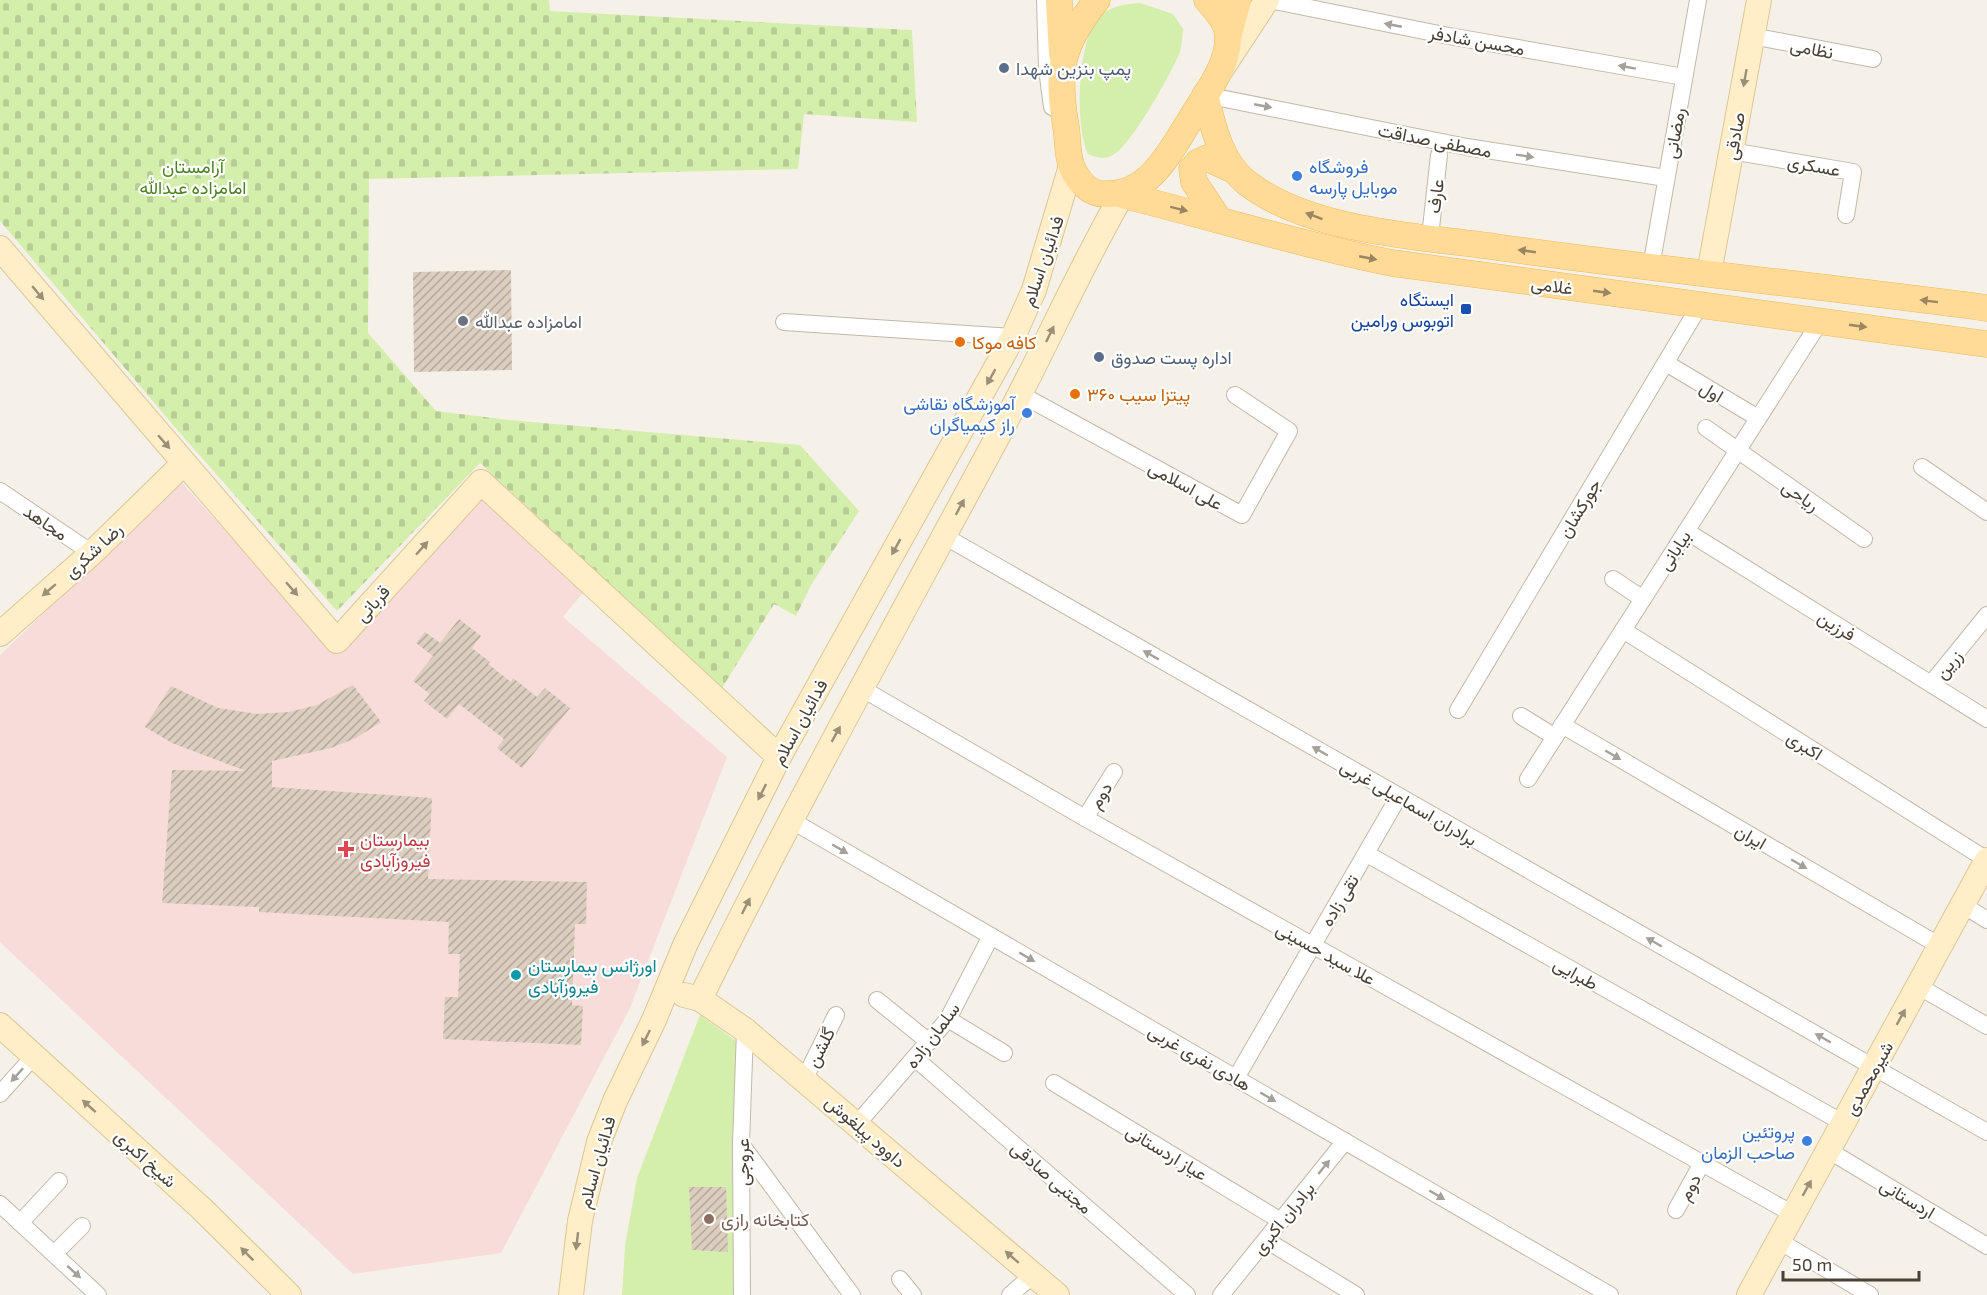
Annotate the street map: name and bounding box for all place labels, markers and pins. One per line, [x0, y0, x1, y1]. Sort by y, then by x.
place label: پمپ بنزین شهدا [1016, 57, 1131, 81]
marker: پمپ بنزین شهدا [997, 61, 1011, 75]
place label: فروشگاه موبایل پارسه [1309, 155, 1398, 200]
marker: فروشگاه موبایل پارسه [1290, 169, 1304, 183]
place label: ایستگاه اتوبوس ورامین [1351, 288, 1454, 332]
marker: ایستگاه اتوبوس ورامین [1459, 302, 1473, 316]
place label: امامزاده عبدالله [475, 310, 582, 333]
marker: امامزاده عبدالله [456, 314, 470, 328]
place label: کافه موکا [972, 331, 1037, 354]
marker: کافه موکا [953, 335, 967, 349]
place label: اداره پست صدوق [1111, 346, 1232, 370]
marker: اداره پست صدوق [1092, 350, 1106, 364]
place label: پیتزا سیب ۳۶۰ [1087, 383, 1190, 407]
marker: پیتزا سیب ۳۶۰ [1068, 387, 1082, 401]
place label: آموزشگاه نقاشی راز کیمیاگران [903, 392, 1017, 436]
marker: آموزشگاه نقاشی راز کیمیاگران [1020, 406, 1034, 420]
place label: بیمارستان فیروزآبادی [360, 828, 431, 872]
marker: بیمارستان فیروزآبادی [337, 840, 355, 858]
place label: اورژانس بیمارستان فیروزآبادی [528, 954, 657, 998]
marker: اورژانس بیمارستان فیروزآبادی [509, 968, 523, 982]
place label: پروتئین صاحب الزمان [1701, 1120, 1795, 1164]
marker: پروتئین صاحب الزمان [1800, 1134, 1814, 1148]
place label: کتابخانه رازی [721, 1208, 809, 1231]
marker: کتابخانه رازی [702, 1212, 716, 1226]

